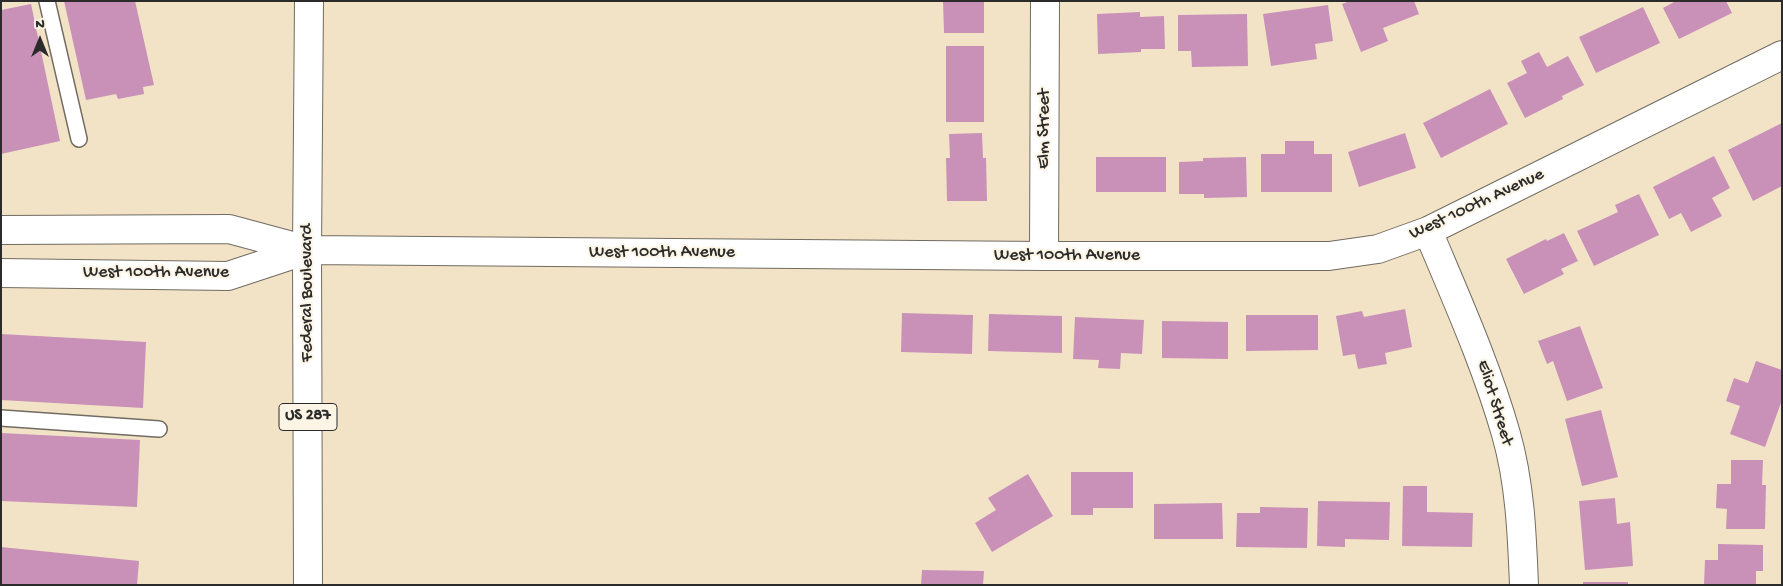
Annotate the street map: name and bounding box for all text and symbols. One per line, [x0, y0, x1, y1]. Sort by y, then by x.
north arrow [15, 15, 65, 65]
text: N [35, 16, 45, 33]
street label: Elm Street [1034, 89, 1056, 169]
street label: West 100th Avenue [1406, 164, 1548, 246]
street label: Federal Boulevard [297, 224, 319, 362]
street label: West 100th Avenue [589, 242, 735, 264]
street label: West 100th Avenue [994, 245, 1140, 267]
street label: West 100th Avenue [83, 262, 229, 284]
street label: Eliot Street [1471, 358, 1517, 448]
road number: US 287 [279, 404, 337, 431]

